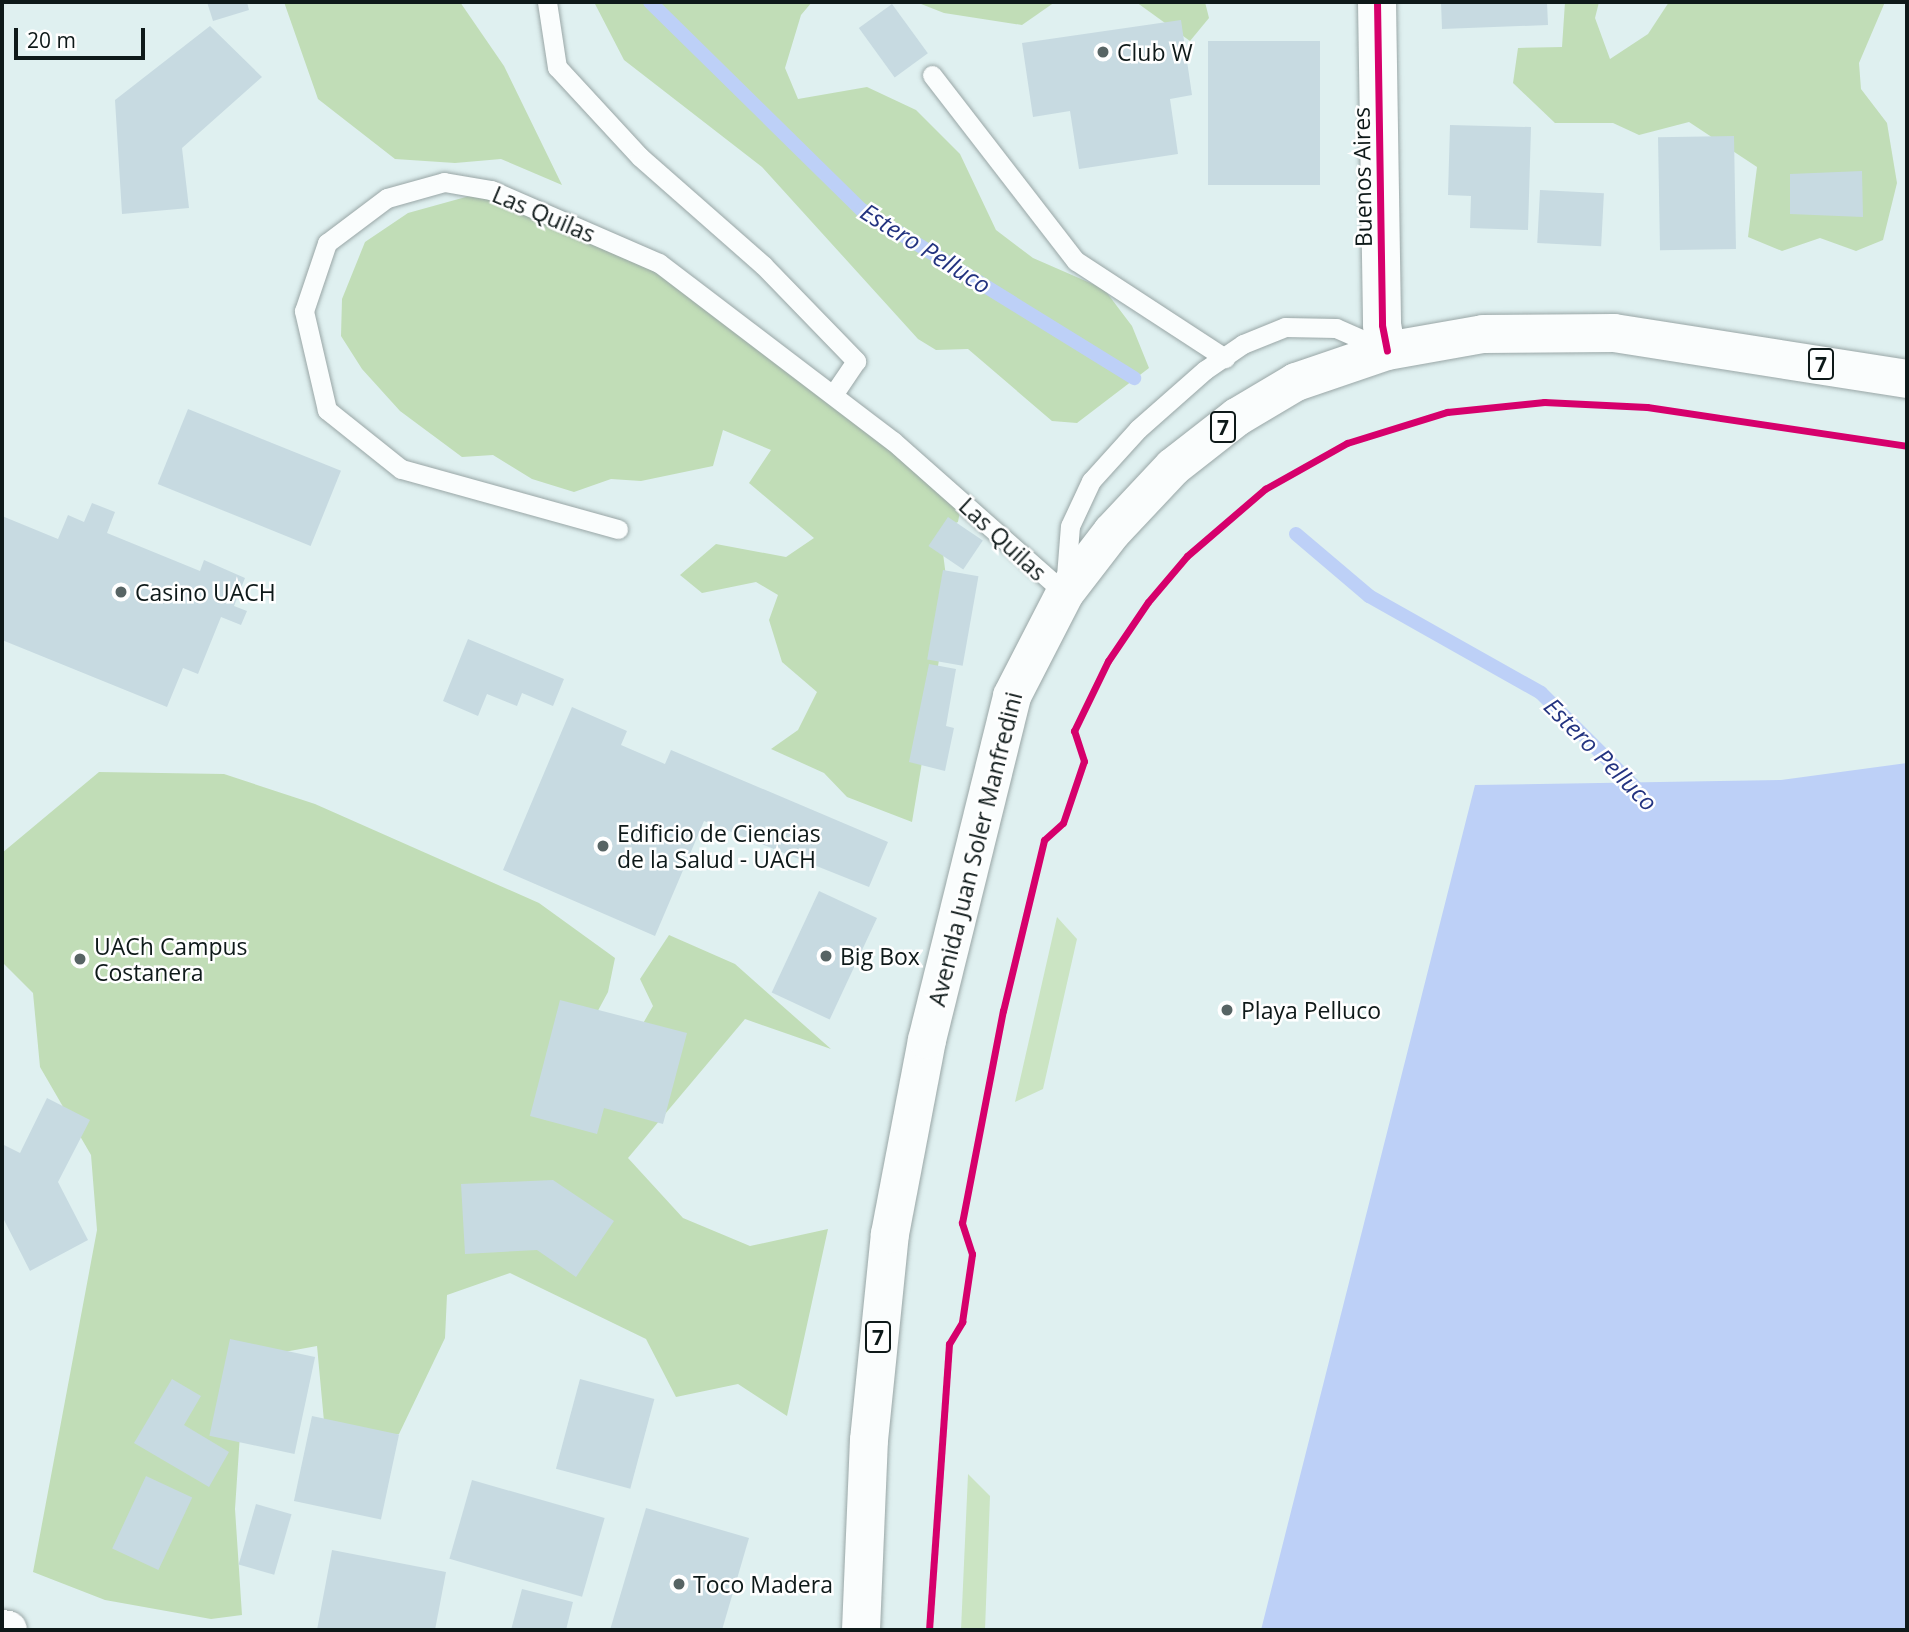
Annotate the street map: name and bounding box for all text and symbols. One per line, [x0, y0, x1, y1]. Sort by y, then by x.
scale bar [18, 14, 149, 58]
text: 20 m [27, 26, 76, 54]
place label: Club W [1117, 38, 1193, 66]
marker: Club W [1095, 44, 1111, 60]
street label: Buenos Aires [1347, 107, 1377, 247]
street label: Las Quilas [488, 180, 600, 248]
water label: Estero Pelluco [856, 197, 996, 299]
road number: 7 [1807, 346, 1835, 382]
road number: 7 [1209, 410, 1237, 444]
street label: Las Quilas [954, 492, 1052, 586]
place label: Casino UACH [135, 578, 276, 606]
marker: Casino UACH [113, 584, 129, 600]
street label: Avenida Juan Soler Manfredini [923, 689, 1027, 1009]
water label: Estero Pelluco [1539, 692, 1663, 816]
place label: Edificio de Ciencias de la Salud - UACH [617, 819, 821, 873]
marker: Edificio de Ciencias de la Salud - UACH [595, 838, 611, 854]
place label: UACh Campus Costanera [94, 932, 248, 986]
place label: Big Box [840, 942, 920, 970]
marker: Big Box [818, 948, 834, 964]
marker: UACh Campus Costanera [72, 951, 88, 967]
place label: Playa Pelluco [1241, 996, 1381, 1024]
marker: Playa Pelluco [1219, 1002, 1235, 1018]
road number: 7 [864, 1320, 892, 1354]
place label: Toco Madera [693, 1570, 833, 1598]
marker: Toco Madera [671, 1576, 687, 1592]

